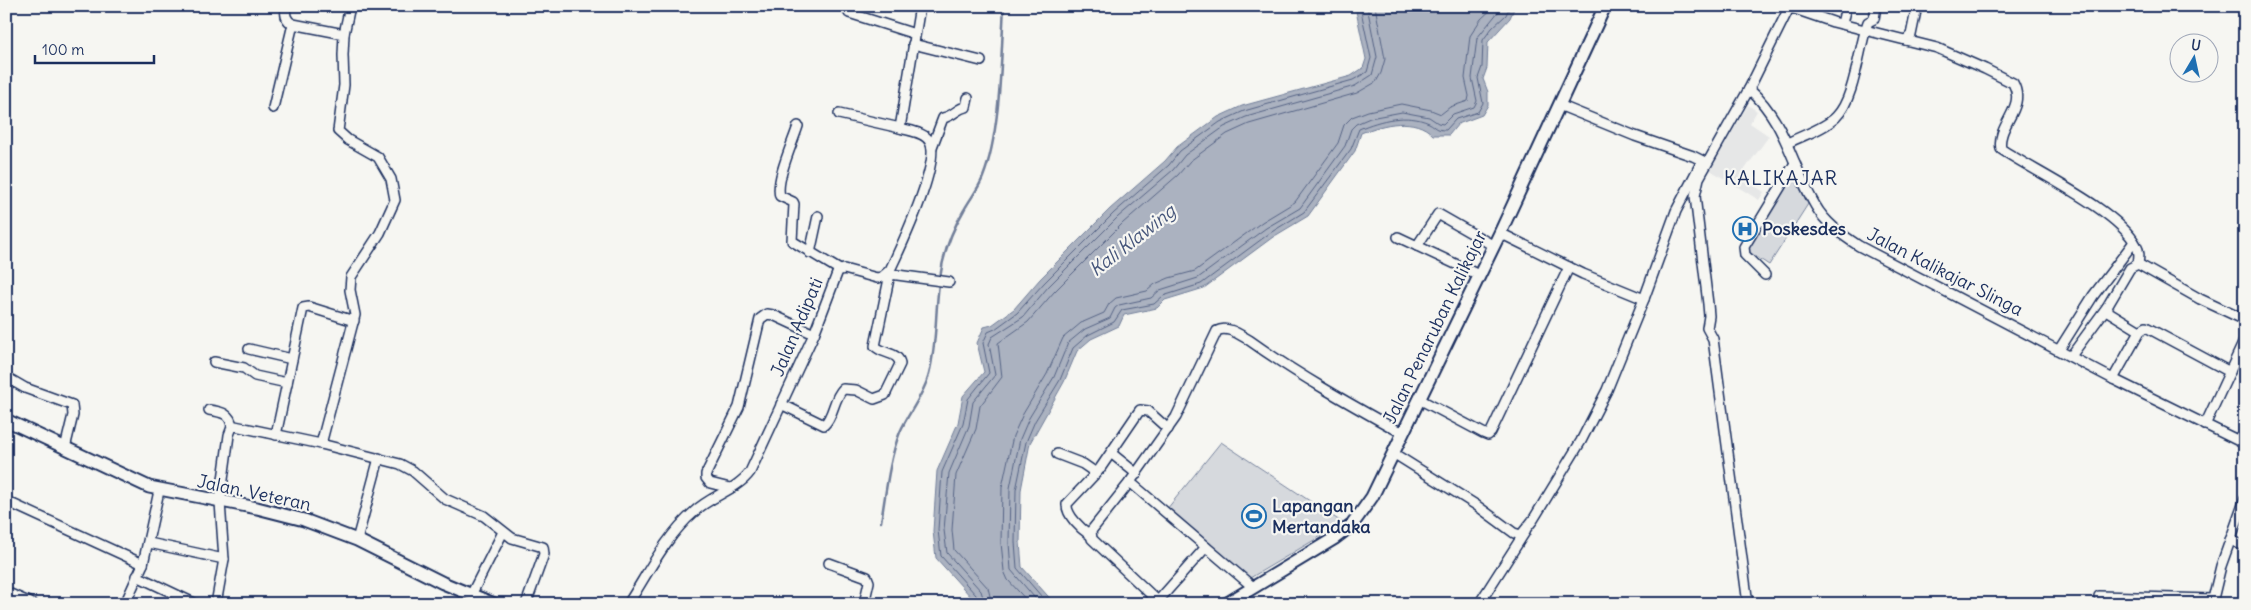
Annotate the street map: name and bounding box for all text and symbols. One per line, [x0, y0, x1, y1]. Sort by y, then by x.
scale bar [35, 32, 154, 64]
north arrow [2168, 32, 2218, 82]
text: U [2190, 36, 2202, 55]
text: 100 m [42, 40, 84, 59]
district label: KALIKAJAR [1724, 165, 1838, 190]
water label: Kali Klawing [1084, 198, 1181, 281]
hospital icon: Poskesdes [1732, 216, 1758, 242]
place label: Poskesdes [1762, 217, 1846, 240]
street label: Jalan Kalikajar Slinga [1863, 222, 2027, 321]
street label: Jalan Penaruban Kalikajar [1378, 226, 1492, 427]
street label: Jalan Adipati [765, 274, 828, 380]
street label: Jalan. Veteran [195, 469, 313, 516]
place label: Lapangan Mertandaka [1272, 494, 1370, 538]
sports icon: Lapangan Mertandaka [1241, 503, 1267, 529]

